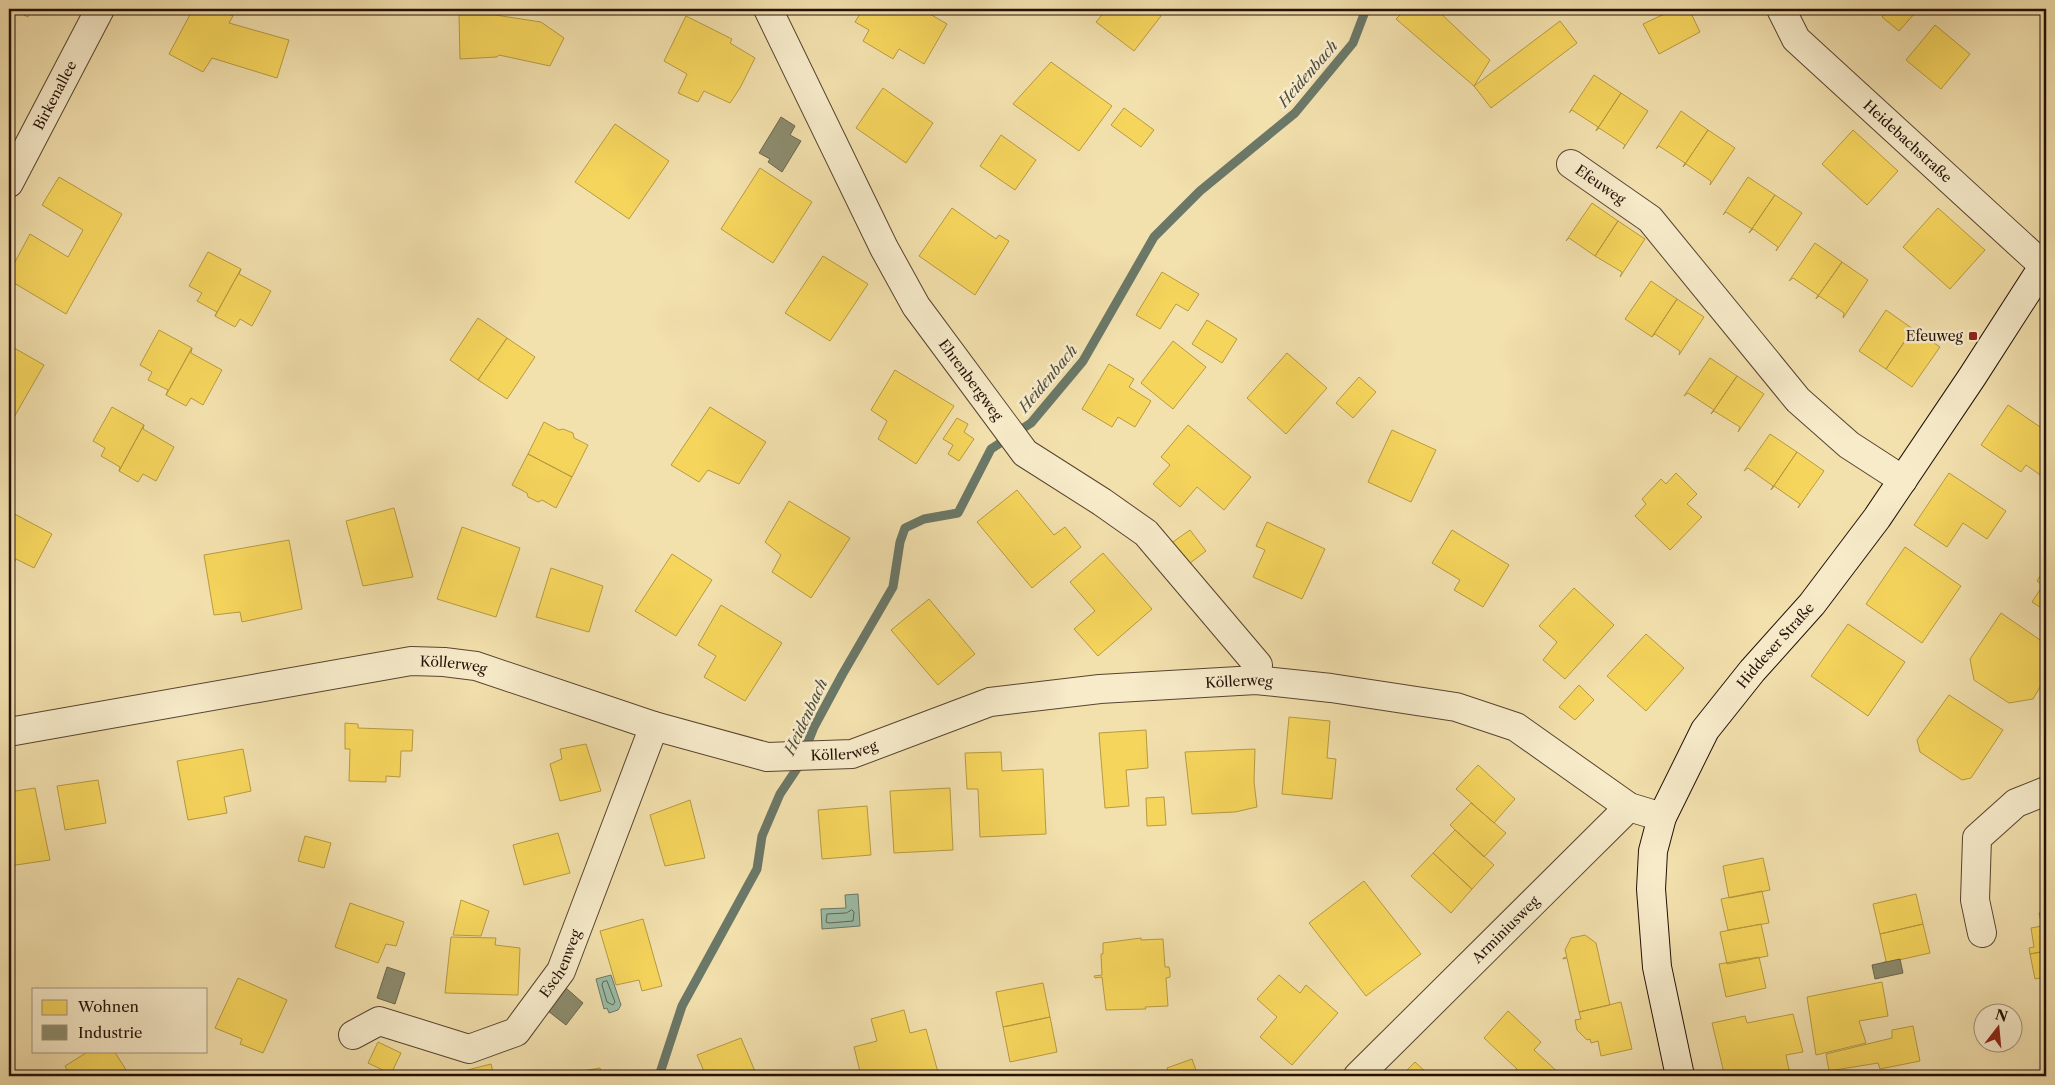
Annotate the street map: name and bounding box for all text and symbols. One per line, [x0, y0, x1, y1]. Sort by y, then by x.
water label: Heidenbach [1273, 37, 1342, 112]
street label: Birkenallee [29, 58, 80, 133]
street label: Heidebachstraße [1860, 96, 1956, 187]
street label: Efeuweg [1572, 161, 1630, 209]
place label: Efeuweg [1906, 327, 1964, 345]
marker: Efeuweg [1967, 330, 1979, 342]
street label: Ehrenbergweg [935, 336, 1007, 425]
water label: Heidenbach [1013, 341, 1081, 417]
street label: Hiddeser Straße [1733, 599, 1818, 692]
street label: Köllerweg [420, 652, 490, 678]
street label: Köllerweg [1205, 671, 1274, 692]
water label: Heidenbach [779, 676, 831, 759]
street label: Köllerweg [810, 736, 880, 764]
street label: Arminiusweg [1467, 892, 1544, 967]
street label: Eschenweg [535, 926, 585, 1001]
legend [32, 988, 208, 1052]
text: Wohnen [77, 997, 140, 1016]
north arrow [1972, 1002, 2022, 1052]
text: N [1993, 1005, 2010, 1026]
text: Industrie [78, 1023, 142, 1042]

